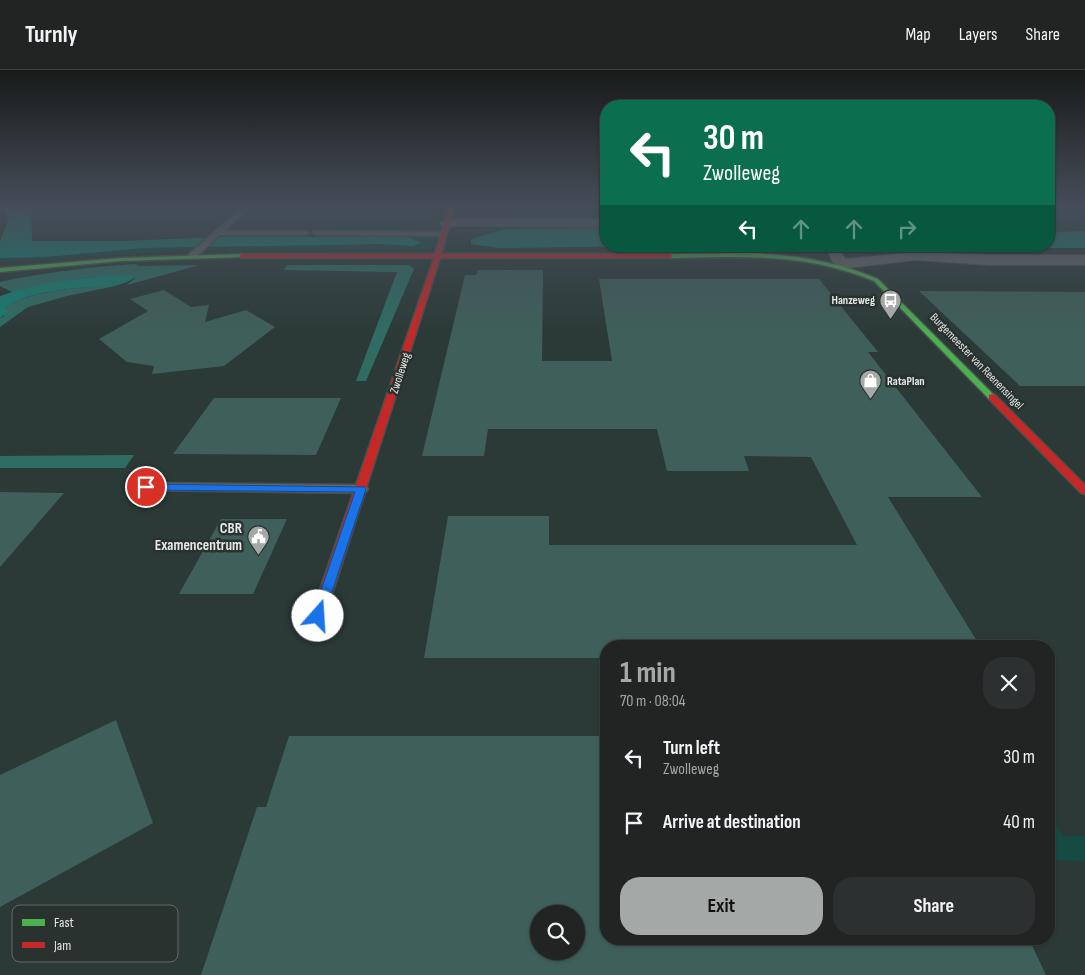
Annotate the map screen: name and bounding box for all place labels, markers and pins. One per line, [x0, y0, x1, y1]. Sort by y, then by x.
bus stop icon: Hanzeweg [879, 288, 903, 319]
place label: Hanzeweg [831, 293, 875, 308]
shop icon: RataPlan [859, 369, 883, 400]
place label: RataPlan [887, 374, 925, 389]
pin [125, 466, 167, 508]
place label: CBR Examencentrum [155, 519, 243, 555]
public building icon: CBR Examencentrum [246, 525, 270, 556]

